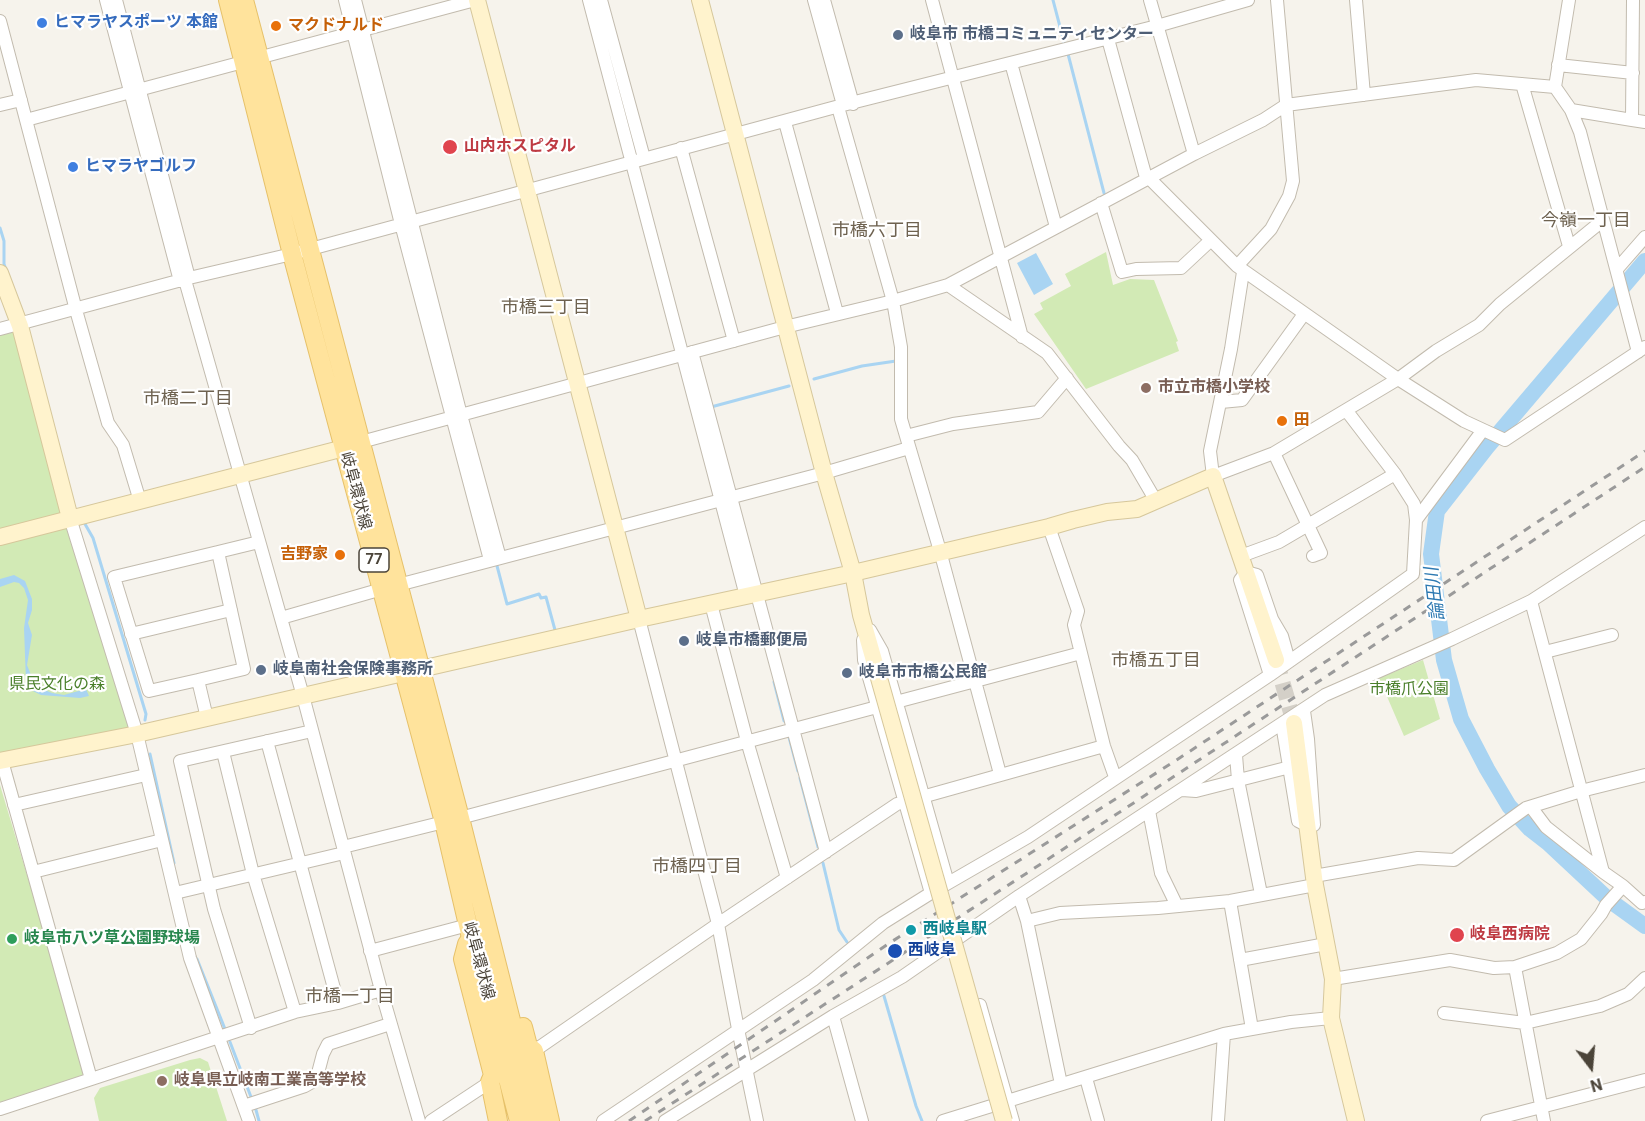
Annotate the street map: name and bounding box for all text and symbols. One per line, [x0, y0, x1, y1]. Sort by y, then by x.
place label: ヒマラヤスポーツ 本館 [54, 13, 218, 33]
marker: ヒマラヤスポーツ 本館 [35, 16, 49, 30]
place label: マクドナルド [288, 16, 384, 36]
marker: マクドナルド [269, 19, 283, 33]
place label: 岐阜市 市橋コミュニティセンター [910, 25, 1154, 45]
marker: 岐阜市 市橋コミュニティセンター [891, 28, 905, 42]
place label: 山内ホスピタル [464, 137, 576, 157]
marker: 山内ホスピタル [441, 138, 459, 156]
place label: ヒマラヤゴルフ [85, 157, 197, 177]
marker: ヒマラヤゴルフ [66, 160, 80, 174]
district label: 今嶺一丁目 [1541, 210, 1631, 232]
district label: 市橋六丁目 [832, 220, 922, 242]
district label: 市橋三丁目 [501, 297, 591, 319]
place label: 市立市橋小学校 [1158, 378, 1270, 398]
marker: 市立市橋小学校 [1139, 381, 1153, 395]
district label: 市橋二丁目 [143, 388, 233, 410]
place label: 田 [1294, 411, 1310, 431]
marker: 田 [1275, 414, 1289, 428]
street label: 岐阜環状線 [335, 450, 375, 532]
place label: 吉野家 [280, 545, 328, 565]
marker: 吉野家 [333, 548, 347, 562]
road number: 77 [359, 548, 389, 572]
water label: 論田川 [1422, 566, 1450, 622]
place label: 岐阜市橋郵便局 [696, 631, 808, 651]
marker: 岐阜市橋郵便局 [677, 634, 691, 648]
district label: 市橋五丁目 [1111, 650, 1201, 672]
place label: 岐阜南社会保険事務所 [273, 660, 433, 680]
marker: 岐阜南社会保険事務所 [254, 663, 268, 677]
place label: 岐阜市市橋公民館 [859, 663, 987, 683]
marker: 岐阜市市橋公民館 [840, 666, 854, 680]
park label: 県民文化の森 [9, 675, 105, 695]
park label: 市橋爪公園 [1369, 680, 1449, 700]
district label: 市橋四丁目 [652, 856, 742, 878]
street label: 岐阜環状線 [458, 920, 498, 1002]
place label: 西岐阜駅 [923, 920, 987, 940]
marker: 西岐阜駅 [904, 923, 918, 937]
place label: 岐阜西病院 [1470, 925, 1550, 945]
marker: 岐阜西病院 [1448, 926, 1466, 944]
place label: 岐阜市八ツ草公園野球場 [24, 929, 200, 949]
marker: 岐阜市八ツ草公園野球場 [5, 932, 19, 946]
place label: 西岐阜 [908, 941, 956, 961]
marker: 西岐阜 [886, 942, 904, 960]
district label: 市橋一丁目 [305, 986, 395, 1008]
north arrow [1561, 1037, 1621, 1097]
place label: 岐阜県立岐南工業高等学校 [174, 1071, 366, 1091]
marker: 岐阜県立岐南工業高等学校 [155, 1074, 169, 1088]
text: N [1588, 1074, 1604, 1095]

